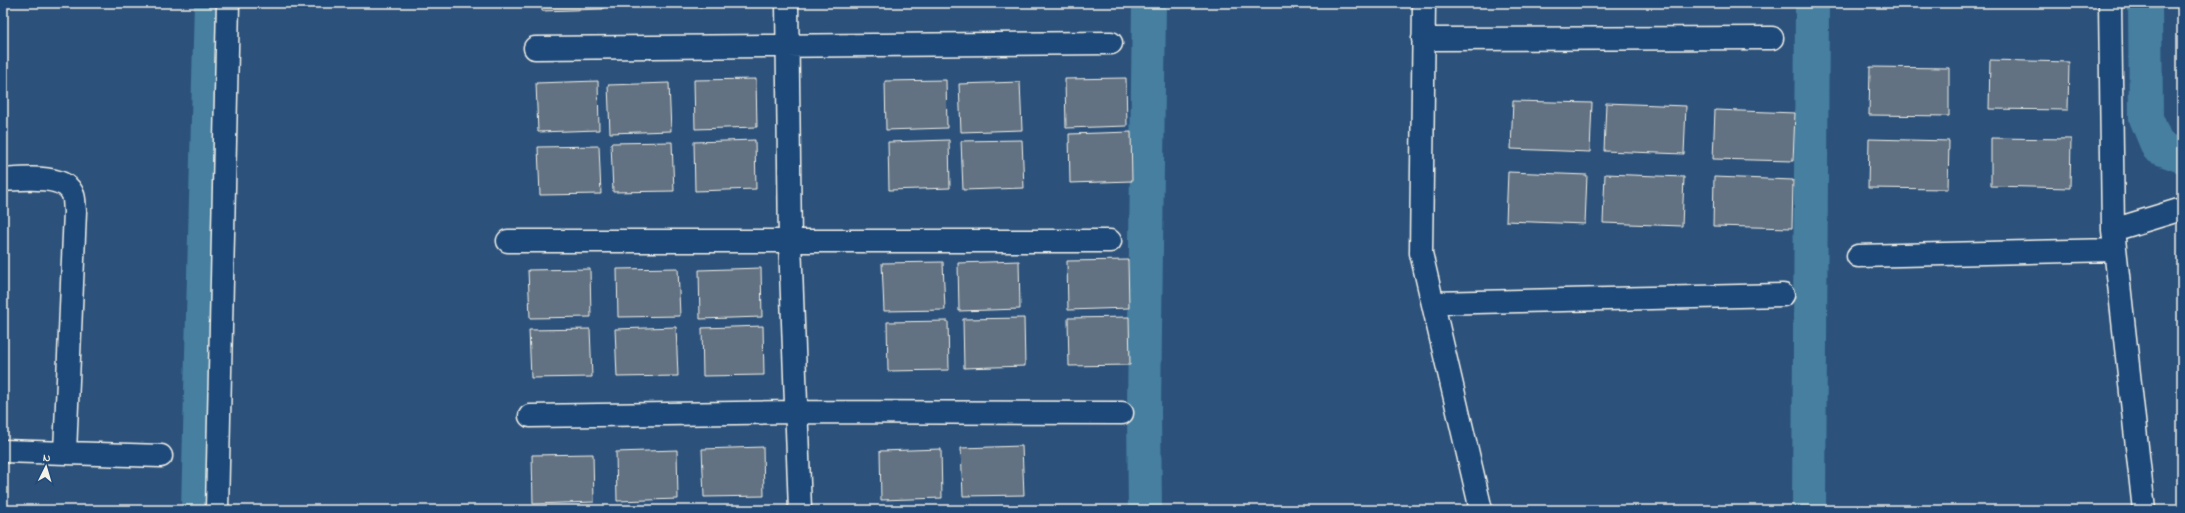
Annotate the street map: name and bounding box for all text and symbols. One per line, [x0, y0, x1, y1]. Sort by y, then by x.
north arrow [26, 447, 66, 487]
text: N [42, 450, 51, 466]

